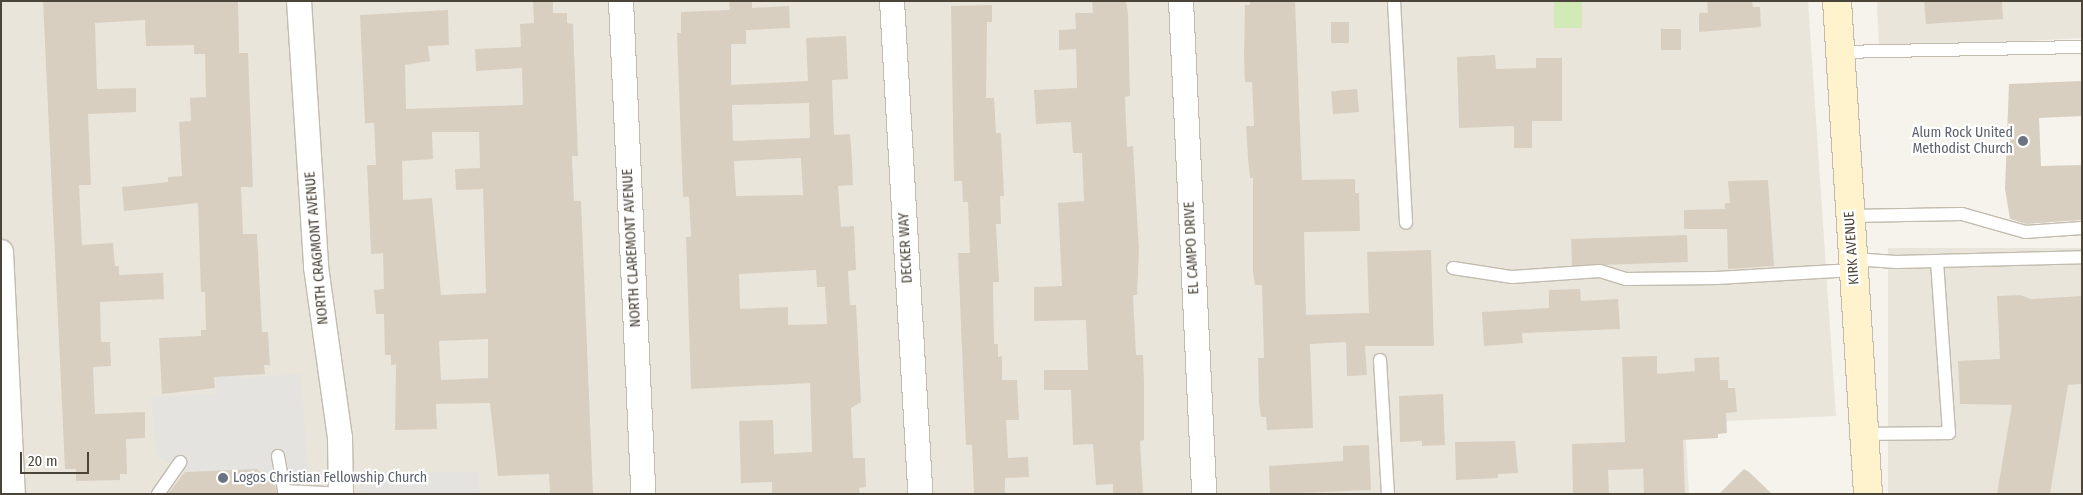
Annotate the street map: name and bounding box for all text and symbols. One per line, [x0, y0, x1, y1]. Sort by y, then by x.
place label: Alum Rock United Methodist Church [1912, 125, 2013, 158]
marker: Alum Rock United Methodist Church [2017, 135, 2029, 147]
street label: NORTH CLAREMONT AVENUE [619, 168, 645, 328]
street label: NORTH CRAGMONT AVENUE [302, 171, 332, 325]
street label: EL CAMPO DRIVE [1181, 201, 1203, 295]
street label: KIRK AVENUE [1841, 211, 1863, 285]
street label: DECKER WAY [896, 212, 916, 284]
scale bar [22, 442, 91, 474]
text: 20 m [28, 452, 58, 470]
place label: Logos Christian Fellowship Church [233, 470, 427, 486]
marker: Logos Christian Fellowship Church [217, 472, 229, 484]

